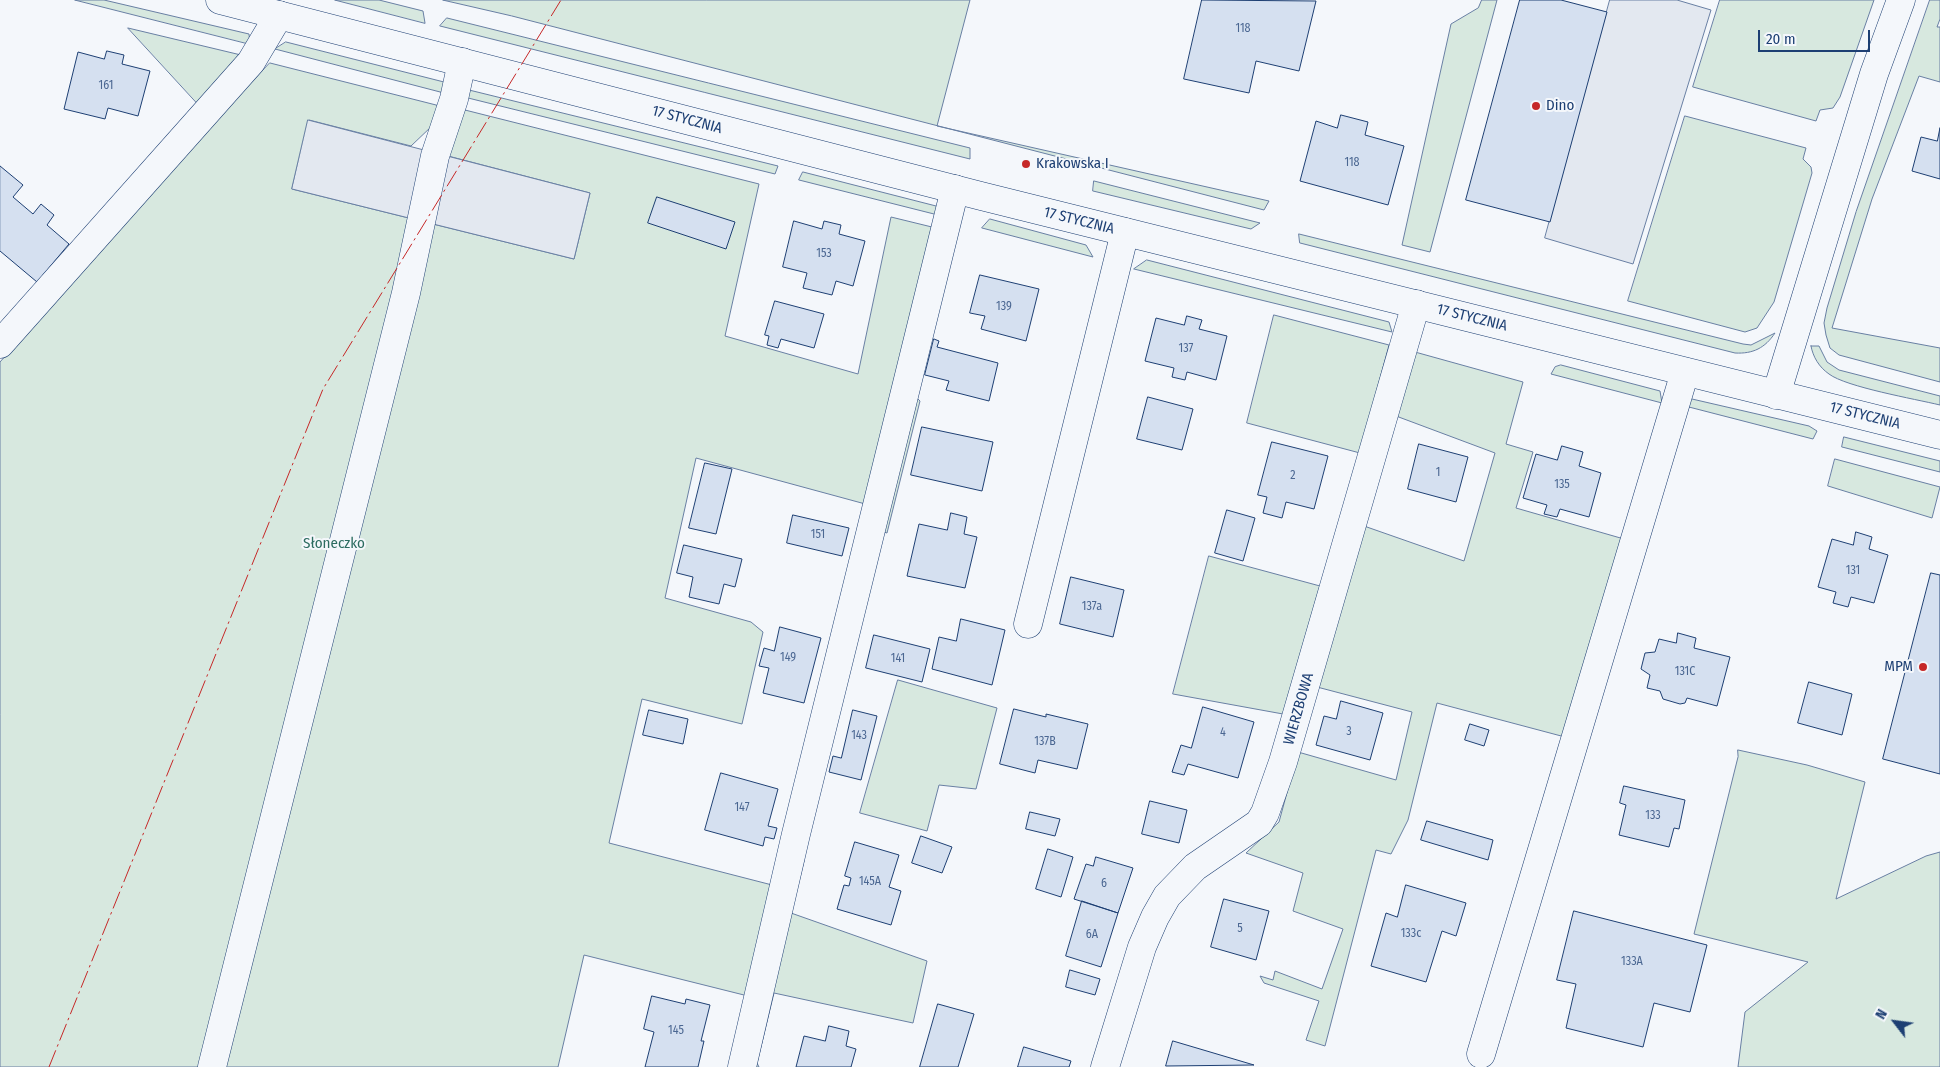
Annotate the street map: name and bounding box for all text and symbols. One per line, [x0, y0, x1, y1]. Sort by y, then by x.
scale bar [1760, 20, 1872, 52]
house number: 118 [1235, 22, 1251, 36]
text: 20 m [1766, 30, 1796, 48]
house number: 161 [99, 79, 113, 93]
place label: Dino [1546, 97, 1574, 115]
marker: Dino [1530, 100, 1542, 112]
street label: 17 STYCZNIA [650, 102, 724, 138]
place label: Krakowska I [1036, 155, 1109, 173]
house number: 118 [1344, 156, 1360, 170]
marker: Krakowska I [1020, 158, 1032, 170]
street label: 17 STYCZNIA [1042, 204, 1116, 238]
house number: 153 [816, 247, 832, 261]
house number: 139 [996, 300, 1012, 314]
street label: 17 STYCZNIA [1435, 301, 1509, 335]
house number: 137 [1179, 342, 1193, 356]
street label: 17 STYCZNIA [1828, 399, 1902, 433]
house number: 1 [1436, 466, 1440, 480]
house number: 2 [1290, 469, 1296, 483]
house number: 135 [1554, 478, 1570, 492]
house number: 151 [811, 528, 825, 542]
park label: Słoneczko [303, 535, 365, 553]
house number: 131 [1846, 564, 1860, 578]
house number: 137a [1082, 600, 1102, 614]
house number: 149 [780, 651, 796, 665]
house number: 141 [891, 652, 905, 666]
place label: MPM [1884, 658, 1913, 676]
marker: MPM [1917, 661, 1929, 673]
house number: 131C [1675, 665, 1695, 679]
street label: WIERZBOWA [1280, 671, 1318, 747]
house number: 3 [1346, 725, 1352, 739]
house number: 4 [1220, 726, 1226, 740]
house number: 143 [851, 729, 867, 743]
house number: 137B [1034, 735, 1056, 749]
house number: 147 [734, 801, 750, 815]
house number: 133 [1645, 809, 1661, 823]
house number: 145A [859, 875, 881, 889]
house number: 6 [1101, 877, 1107, 891]
house number: 5 [1237, 922, 1243, 936]
house number: 133c [1401, 927, 1421, 941]
house number: 6A [1086, 928, 1098, 942]
house number: 133A [1621, 955, 1643, 969]
north arrow [1870, 997, 1920, 1047]
text: N [1872, 1006, 1891, 1022]
house number: 145 [668, 1024, 684, 1038]

